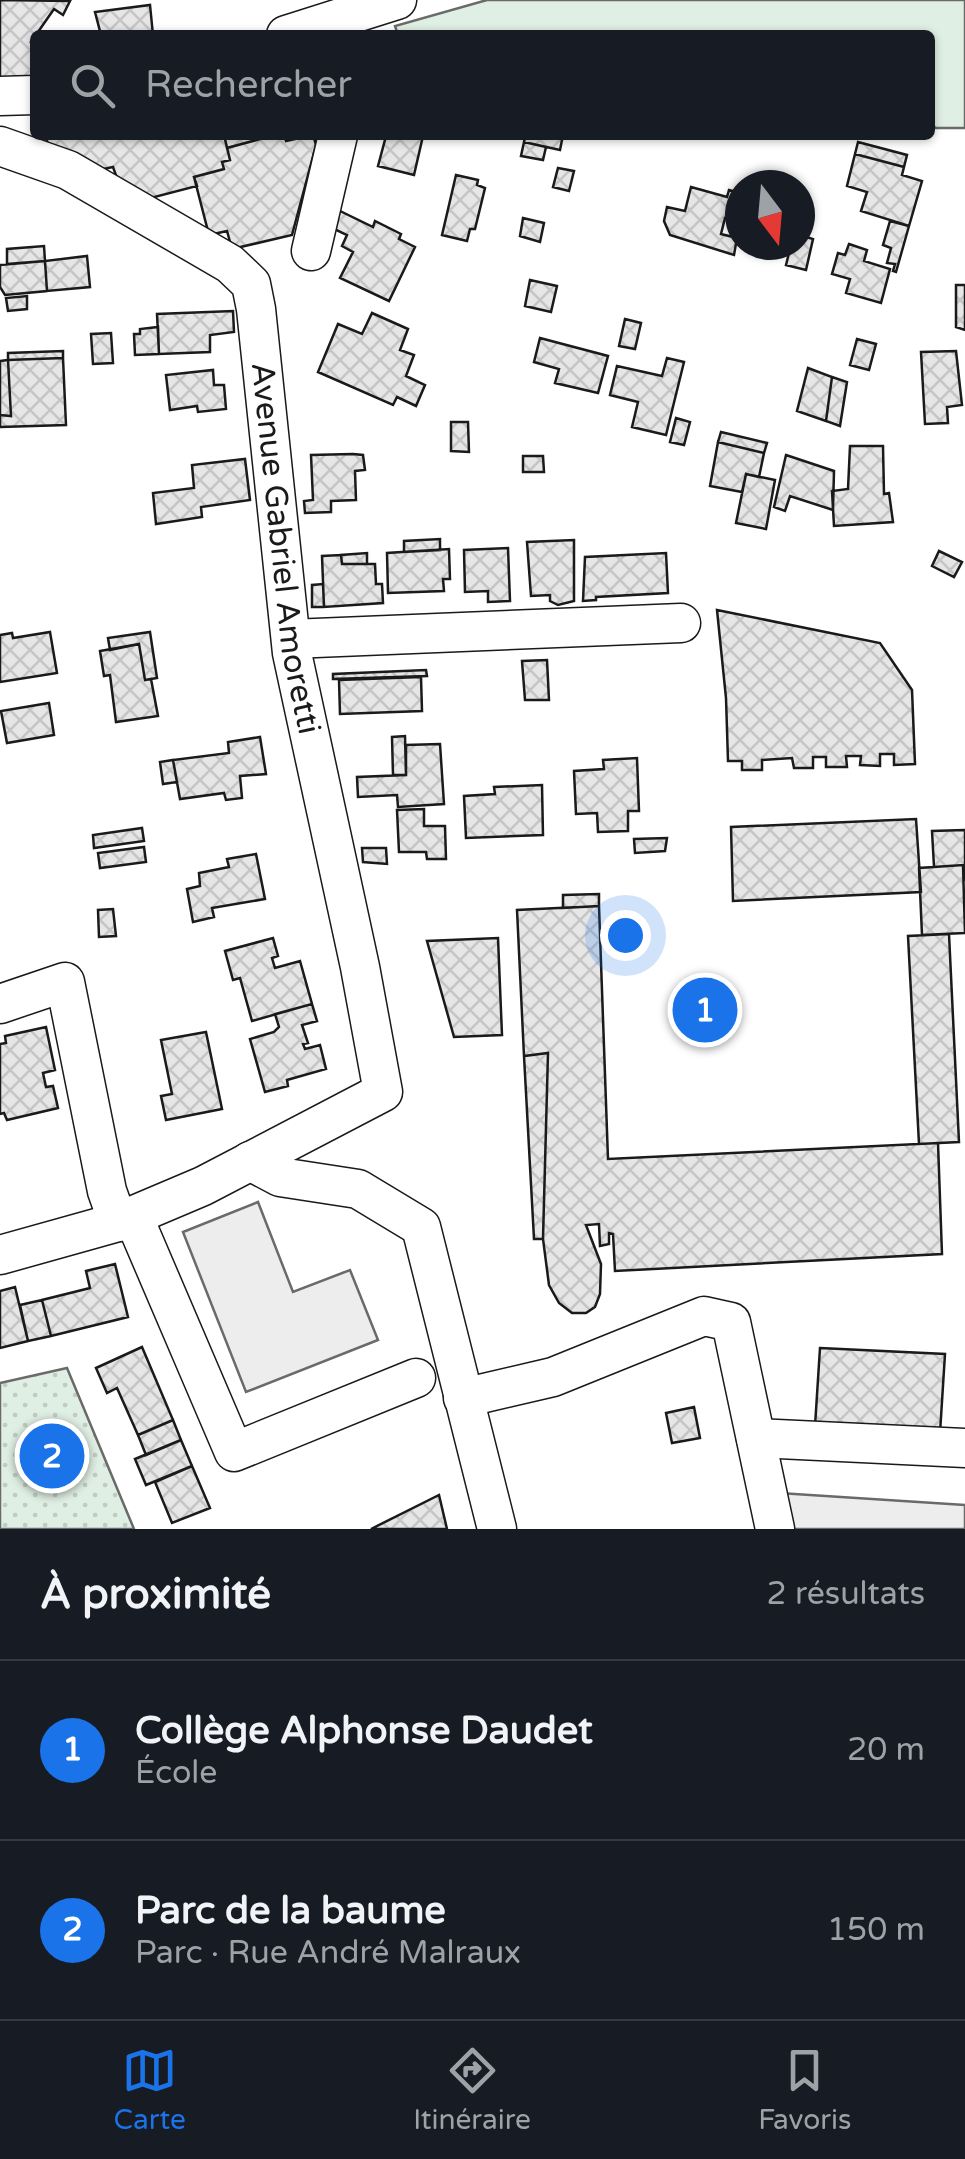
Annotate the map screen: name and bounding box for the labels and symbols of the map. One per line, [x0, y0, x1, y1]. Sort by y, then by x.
north arrow [725, 170, 815, 260]
street label: Avenue Gabriel Amoretti [243, 360, 328, 738]
your location [600, 910, 651, 961]
pin: 1 [672, 972, 738, 1048]
pin: 2 [20, 1418, 84, 1494]

